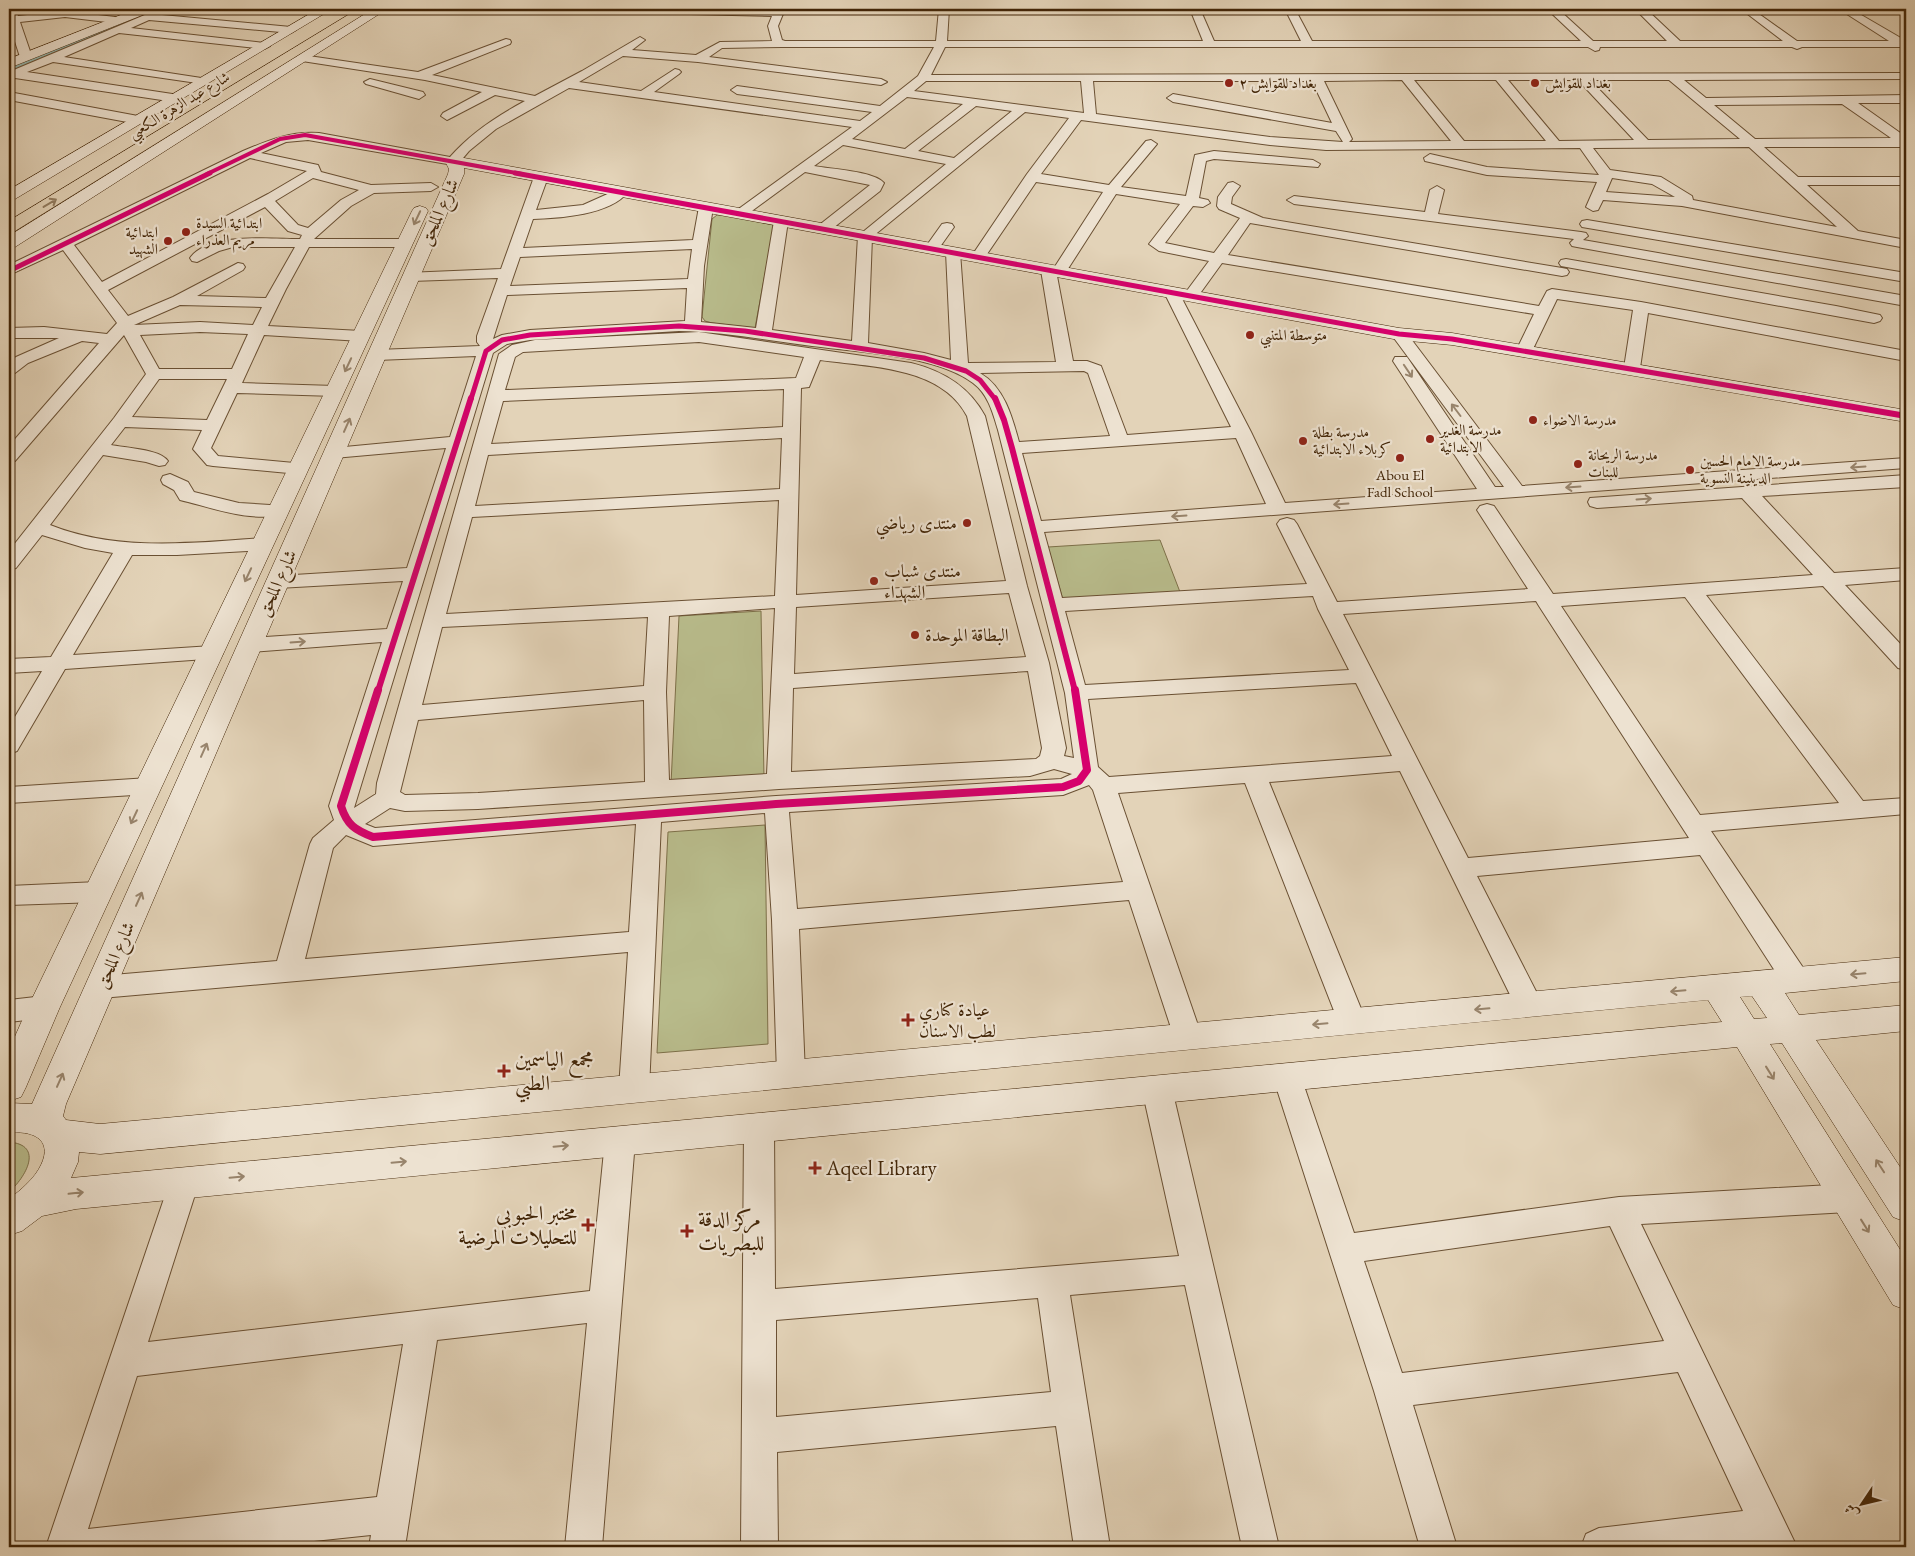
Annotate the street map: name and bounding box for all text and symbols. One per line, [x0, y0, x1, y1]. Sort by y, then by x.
street label: شارع عبد الزهرة الكعبي [124, 67, 236, 147]
place label: بغداد للقوايش ٢ [1239, 73, 1317, 93]
place label: بغداد للقوايش [1545, 73, 1611, 93]
marker: بغداد للقوايش ٢ [1223, 77, 1235, 89]
marker: بغداد للقوايش [1529, 77, 1541, 89]
street label: شارع الملحق [414, 175, 467, 250]
one-way arrow [43, 197, 57, 207]
one-way arrow [412, 210, 421, 225]
place label: ابتدائية السيدة مريم العذراء [196, 213, 262, 253]
place label: ابتدائية الشهيد [125, 222, 158, 259]
marker: ابتدائية السيدة مريم العذراء [180, 226, 192, 238]
marker: ابتدائية الشهيد [162, 235, 174, 247]
place label: متوسطة المتنبي [1260, 325, 1327, 349]
marker: متوسطة المتنبي [1244, 329, 1256, 341]
one-way arrow [342, 357, 352, 372]
one-way arrow [1403, 363, 1413, 377]
one-way arrow [1451, 404, 1462, 417]
place label: مدرسة الاضواء [1543, 410, 1617, 429]
marker: مدرسة الاضواء [1527, 414, 1539, 426]
one-way arrow [342, 418, 352, 433]
place label: مدرسة الغدير الابتدائية [1438, 420, 1502, 456]
place label: مدرسة بطلة كربلاء الابتدائية [1312, 422, 1391, 458]
marker: مدرسة الغدير الابتدائية [1424, 433, 1436, 445]
marker: مدرسة بطلة كربلاء الابتدائية [1297, 435, 1309, 447]
place label: مدرسة الريحانة للبنات [1588, 445, 1658, 481]
place label: مدرسة الامام الحسين الدينينة النسوية [1700, 451, 1801, 487]
marker: Abou El Fadl School [1394, 452, 1406, 464]
marker: مدرسة الريحانة للبنات [1572, 458, 1584, 470]
one-way arrow [1850, 462, 1866, 471]
marker: مدرسة الامام الحسين الدينينة النسوية [1684, 464, 1696, 476]
place label: Abou El Fadl School [1367, 465, 1434, 501]
one-way arrow [1566, 483, 1582, 492]
one-way arrow [1635, 494, 1651, 504]
one-way arrow [1334, 500, 1350, 509]
place label: منتدى رياضي [876, 511, 957, 540]
one-way arrow [1172, 511, 1188, 521]
marker: منتدى رياضي [961, 517, 973, 529]
street label: شارع الملحق [252, 546, 305, 621]
place label: منتدى شباب الشهداء [884, 559, 961, 604]
one-way arrow [243, 567, 253, 582]
marker: منتدى شباب الشهداء [868, 575, 880, 587]
place label: البطاقة الموحدة [925, 623, 1009, 646]
marker: البطاقة الموحدة [909, 629, 921, 641]
one-way arrow [290, 637, 306, 646]
one-way arrow [200, 743, 210, 758]
one-way arrow [129, 809, 138, 824]
one-way arrow [135, 892, 145, 907]
street label: شارع الملحق [90, 918, 143, 993]
one-way arrow [1850, 969, 1866, 979]
one-way arrow [1671, 986, 1687, 995]
place label: عيادة كناري لطب الاسنان [919, 998, 996, 1043]
one-way arrow [1474, 1004, 1490, 1014]
marker: عيادة كناري لطب الاسنان [901, 1013, 915, 1027]
one-way arrow [1312, 1019, 1328, 1029]
place label: مجمع الياسمين الطبي [515, 1045, 594, 1103]
marker: مجمع الياسمين الطبي [497, 1064, 511, 1078]
one-way arrow [1765, 1066, 1776, 1080]
one-way arrow [55, 1073, 65, 1088]
one-way arrow [553, 1142, 569, 1151]
place label: Aqeel Library [825, 1154, 938, 1181]
one-way arrow [391, 1157, 407, 1167]
one-way arrow [1874, 1159, 1884, 1173]
marker: Aqeel Library [808, 1161, 822, 1175]
one-way arrow [229, 1173, 245, 1182]
one-way arrow [67, 1188, 83, 1198]
place label: مختبر الحبوبي للتحليلات المرضية [458, 1199, 577, 1250]
place label: مركز الدقة للبصريات [698, 1205, 764, 1257]
marker: مختبر الحبوبي للتحليلات المرضية [581, 1218, 595, 1232]
one-way arrow [1861, 1218, 1871, 1232]
marker: مركز الدقة للبصريات [680, 1224, 694, 1238]
north arrow [1838, 1478, 1888, 1528]
text: ش [1840, 1501, 1863, 1522]

